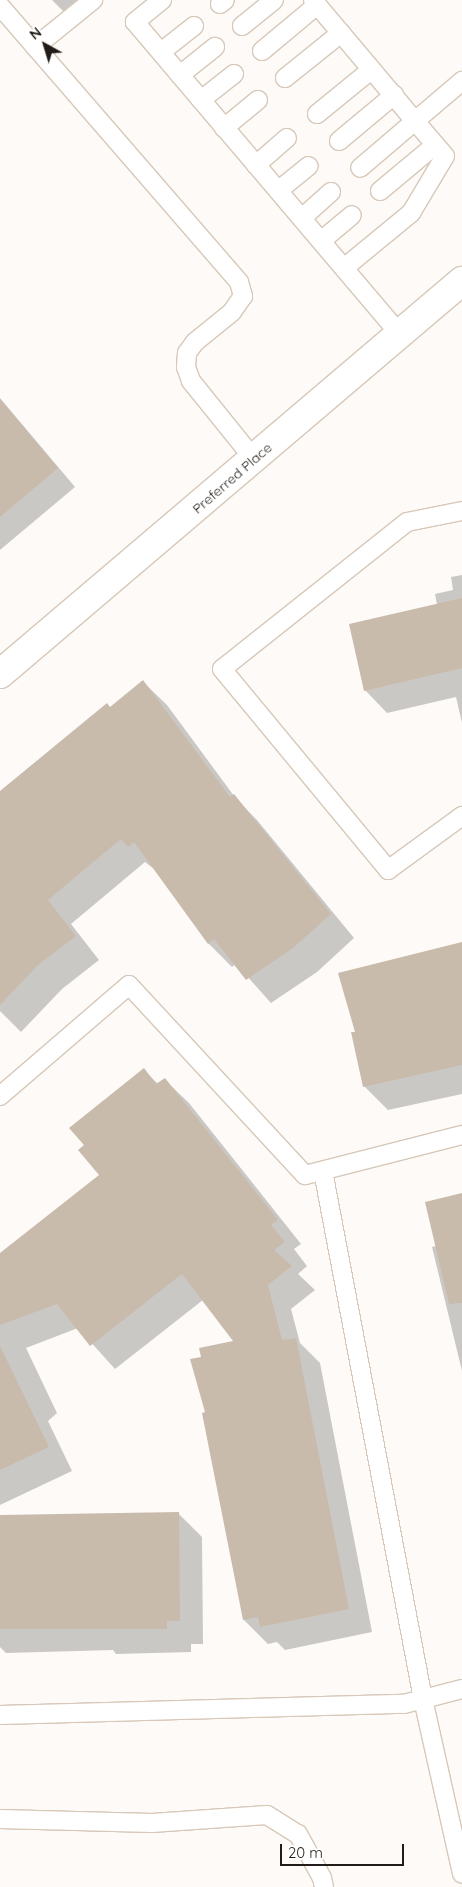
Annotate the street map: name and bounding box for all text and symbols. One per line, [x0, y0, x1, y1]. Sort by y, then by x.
north arrow [20, 20, 70, 70]
text: N [26, 23, 45, 44]
street label: Preferred Place [189, 439, 275, 517]
scale bar [282, 1834, 406, 1866]
text: 20 m [288, 1843, 323, 1862]

